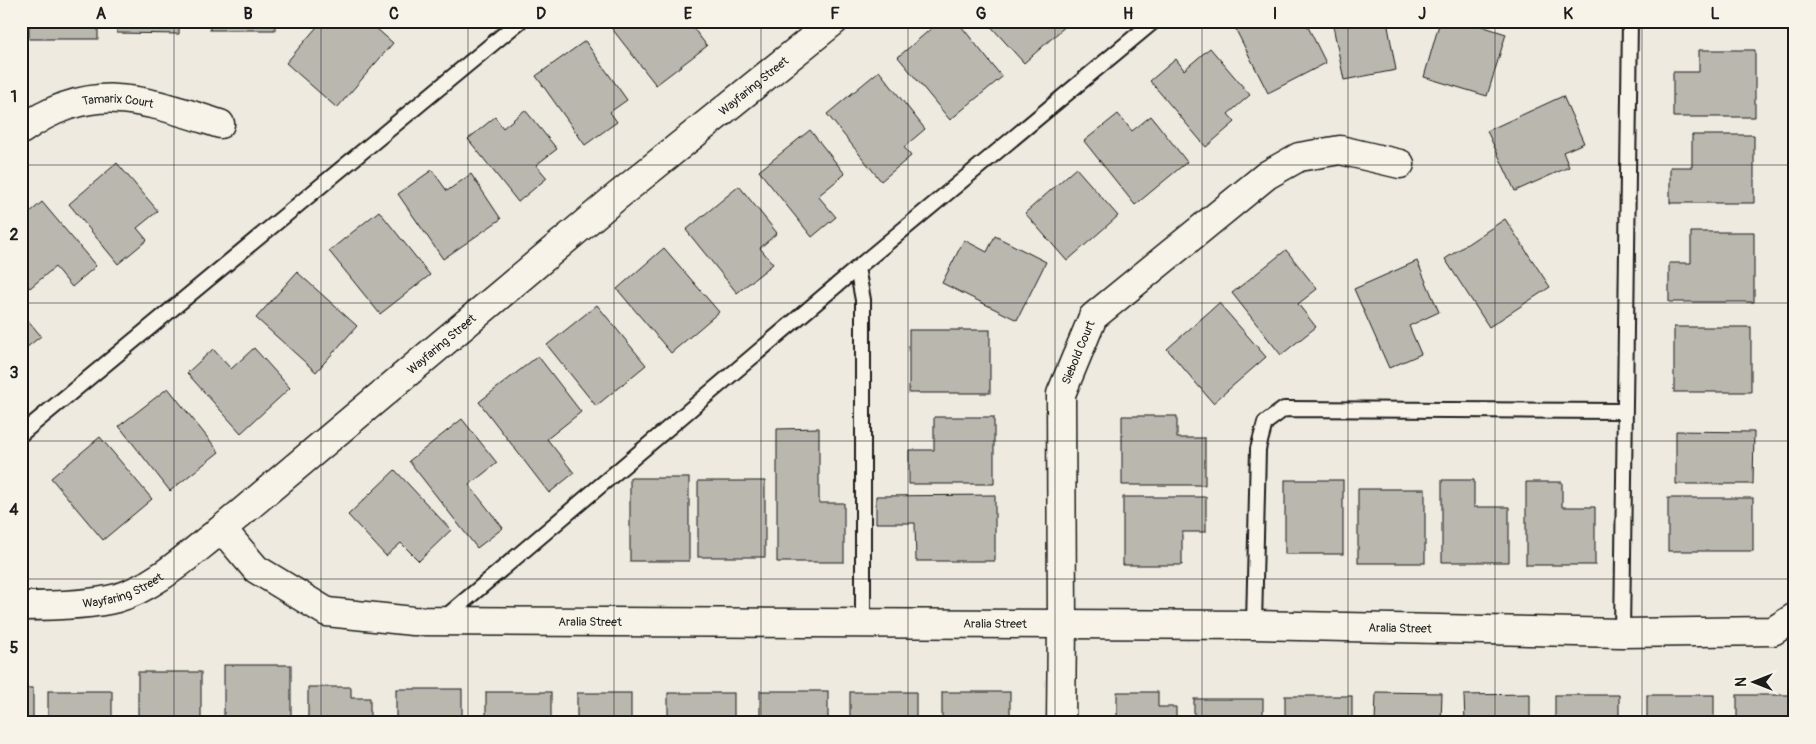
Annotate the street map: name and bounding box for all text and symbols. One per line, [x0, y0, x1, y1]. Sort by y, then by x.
text: A [96, 4, 107, 24]
text: B [243, 4, 253, 24]
text: C [389, 4, 399, 24]
text: D [536, 4, 546, 24]
text: E [684, 4, 693, 24]
text: F [830, 4, 840, 24]
text: G [976, 4, 987, 24]
text: H [1123, 4, 1133, 24]
text: I [1273, 4, 1277, 24]
text: J [1418, 4, 1426, 24]
text: K [1563, 4, 1573, 24]
text: L [1710, 4, 1720, 24]
street label: Wayfaring Street [716, 53, 792, 119]
text: 1 [11, 87, 17, 107]
street label: Tamarix Court [81, 91, 155, 112]
text: 2 [10, 225, 19, 245]
street label: Wayfaring Street [404, 311, 479, 377]
street label: Siebold Court [1058, 318, 1098, 387]
text: 3 [10, 363, 19, 383]
text: 4 [9, 500, 19, 520]
street label: Wayfaring Street [82, 569, 166, 611]
street label: Aralia Street [558, 614, 622, 629]
street label: Aralia Street [963, 616, 1027, 631]
street label: Aralia Street [1368, 620, 1432, 636]
text: 5 [10, 638, 19, 658]
north arrow [1728, 656, 1778, 706]
text: N [1733, 677, 1750, 687]

